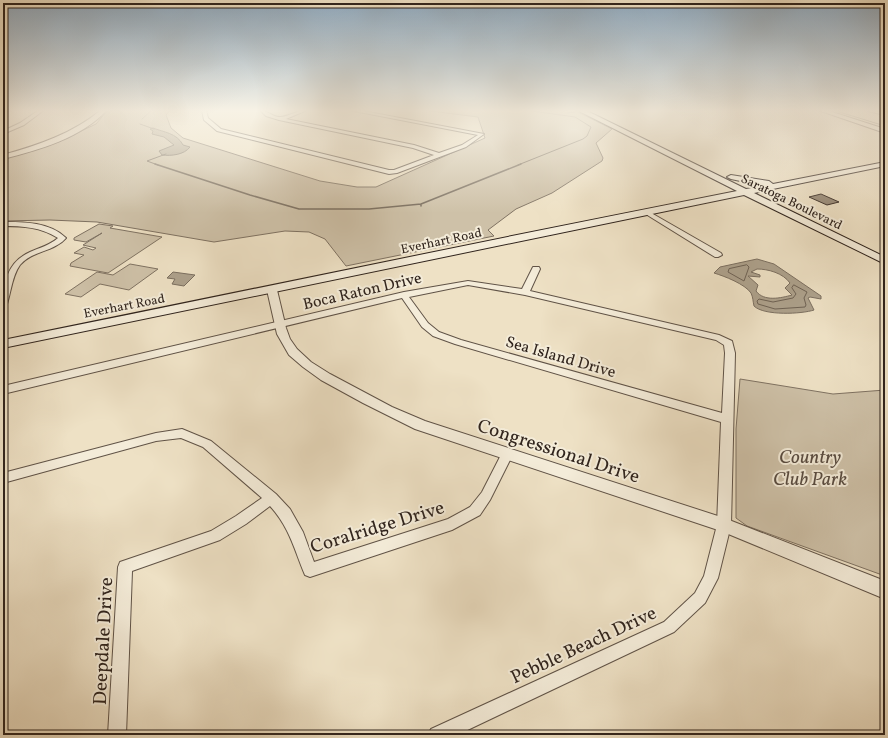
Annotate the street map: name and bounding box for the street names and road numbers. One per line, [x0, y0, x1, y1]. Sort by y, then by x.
street label: Saratoga Boulevard [737, 170, 845, 235]
street label: Everhart Road [399, 225, 484, 259]
street label: Boca Raton Drive [301, 268, 424, 316]
street label: Everhart Road [82, 290, 167, 324]
street label: Sea Island Drive [503, 332, 618, 384]
street label: Congressional Drive [474, 413, 643, 490]
street label: Coralridge Drive [307, 495, 448, 561]
street label: Deepdale Drive [88, 577, 120, 706]
street label: Pebble Beach Drive [507, 601, 661, 691]

